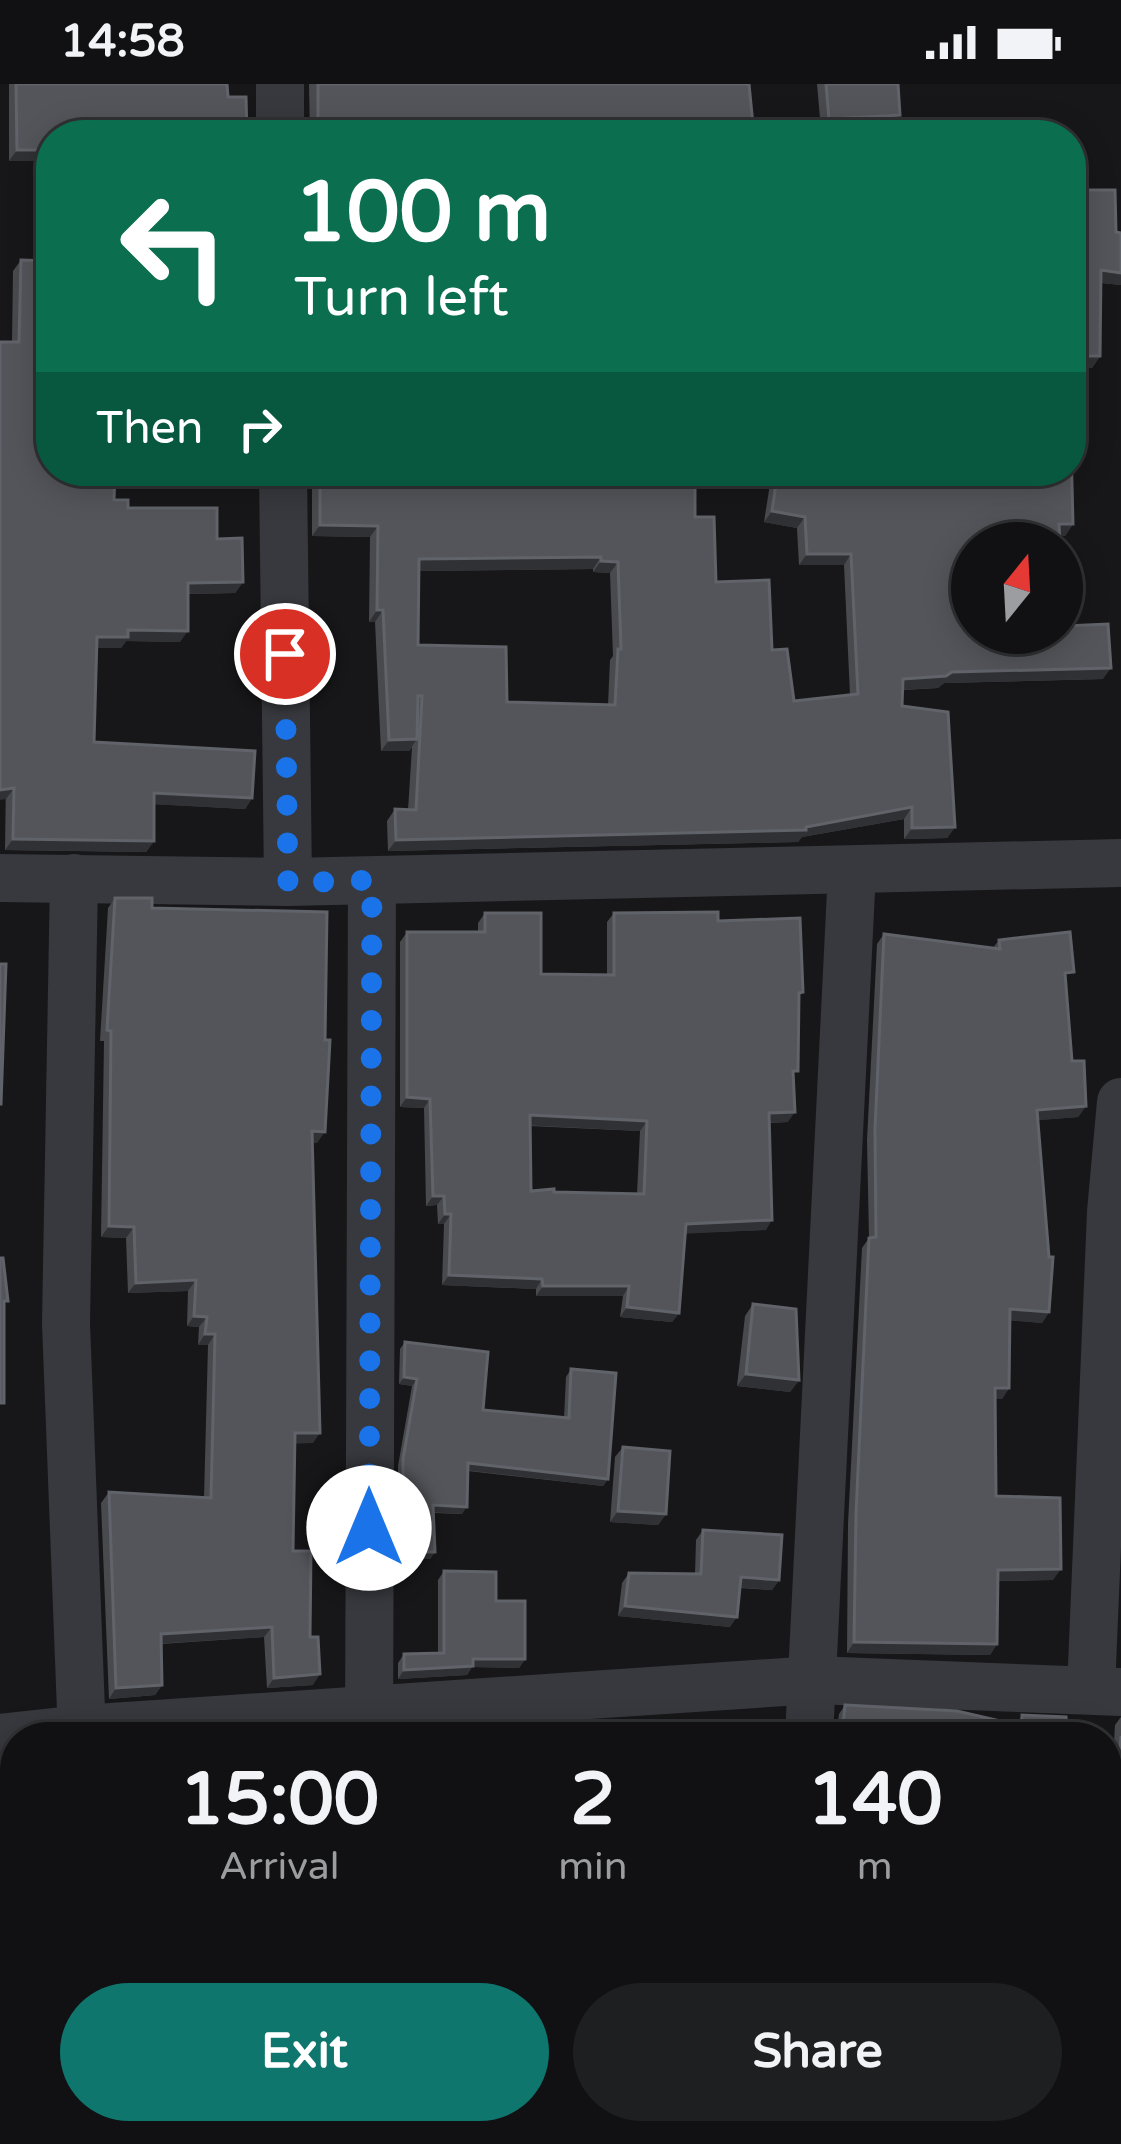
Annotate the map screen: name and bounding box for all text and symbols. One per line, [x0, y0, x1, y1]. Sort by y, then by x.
text: 14:58 [60, 15, 185, 69]
text: 100 m [294, 163, 551, 264]
icon: left [96, 168, 252, 324]
text: Turn left [294, 265, 509, 330]
icon: right [227, 396, 293, 462]
text: Then [96, 402, 203, 456]
north arrow [951, 522, 1083, 654]
map controls [951, 522, 1083, 654]
pin [234, 603, 336, 705]
icon: arrive [252, 621, 318, 687]
position arrow [306, 1465, 432, 1591]
text: 15:00 [179, 1757, 379, 1844]
text: 2 [570, 1757, 616, 1844]
text: 140 [807, 1757, 943, 1844]
text: Arrival [219, 1843, 339, 1890]
text: min [558, 1843, 628, 1890]
text: m [857, 1843, 893, 1890]
button: Exit [60, 1983, 549, 2121]
button: Share [573, 1983, 1062, 2121]

